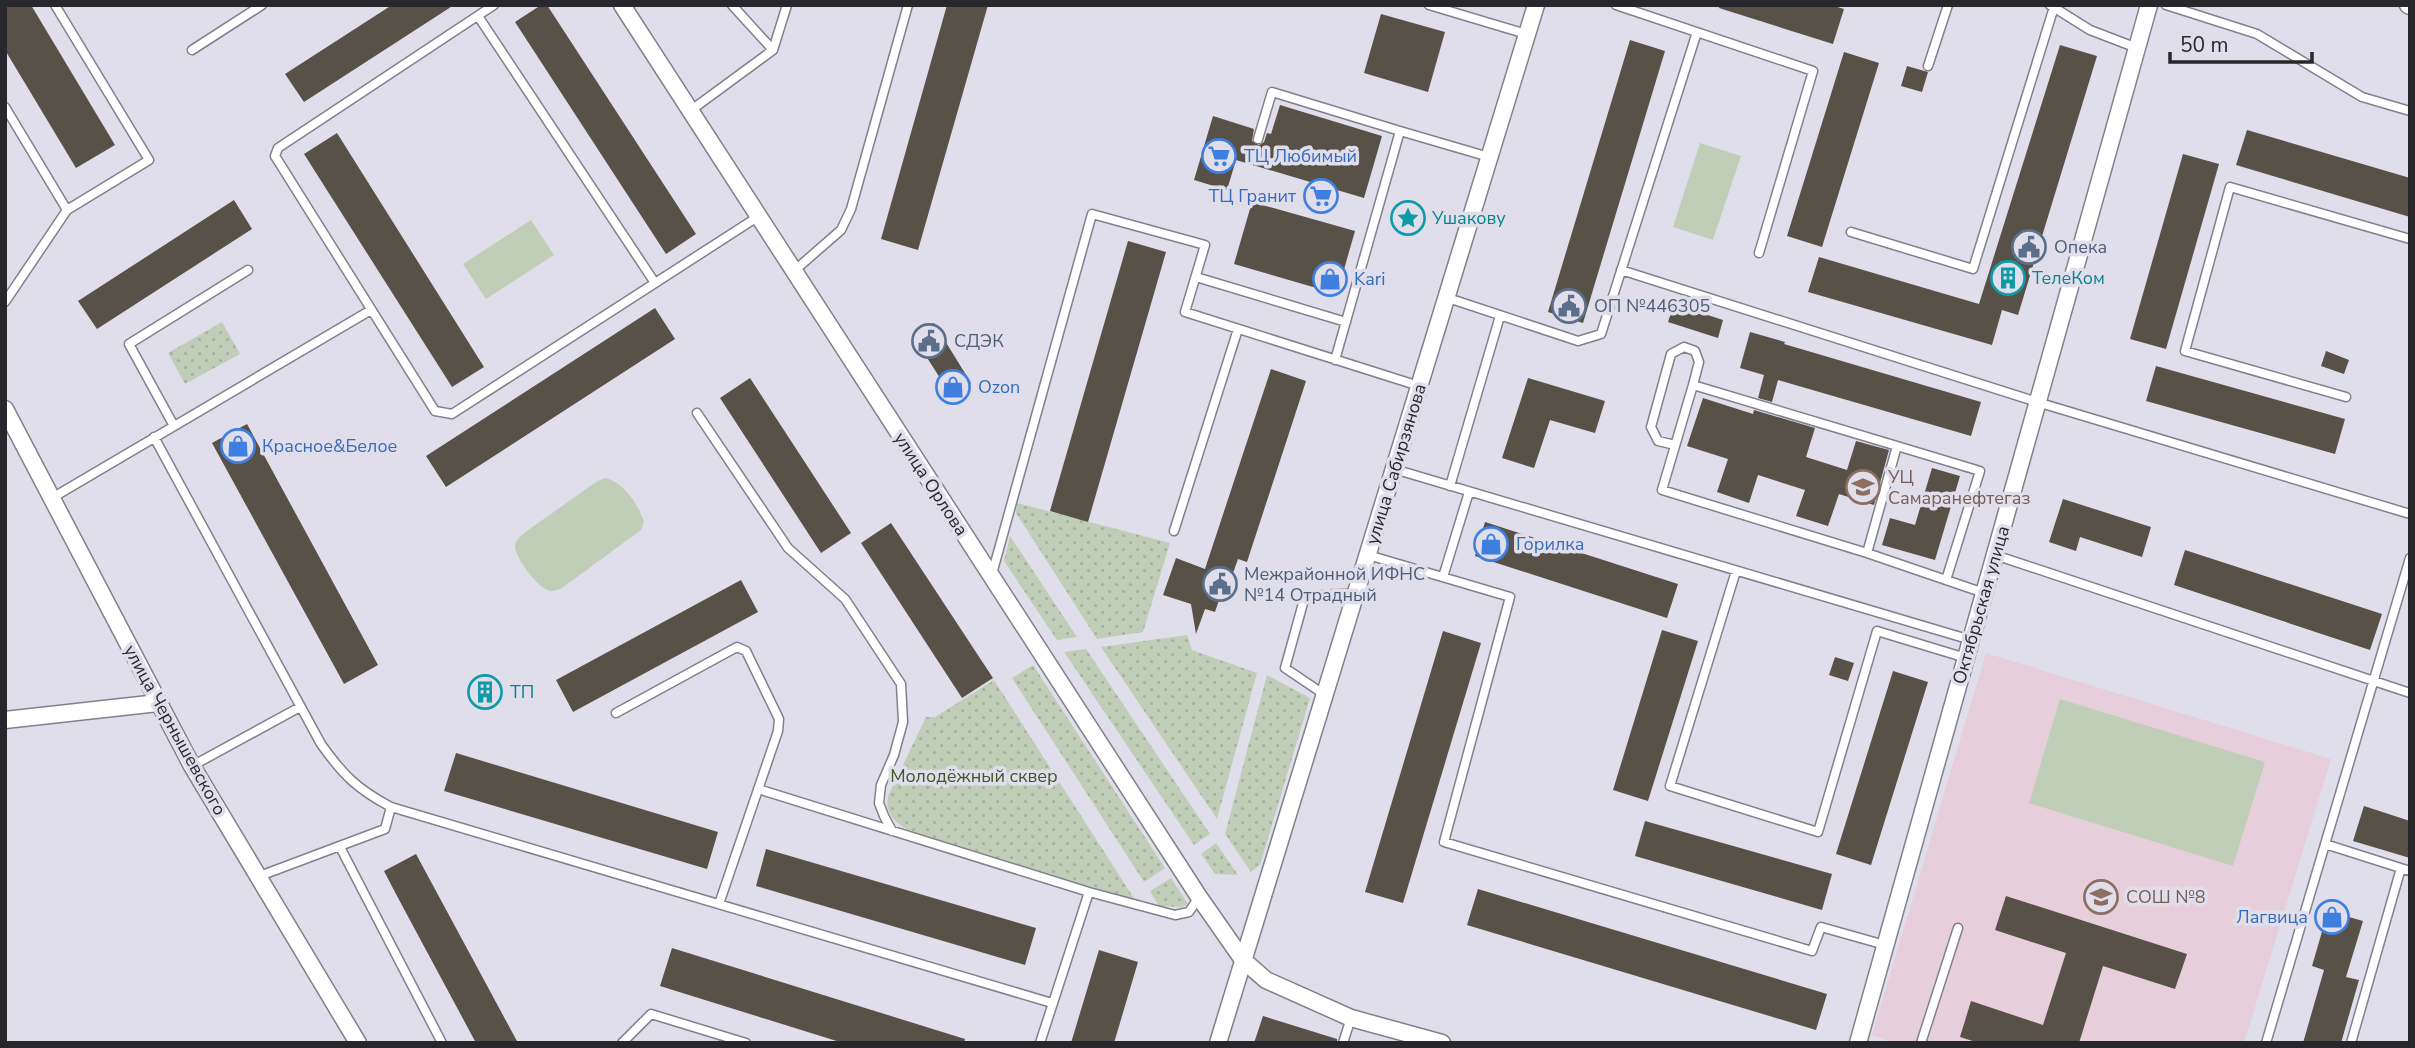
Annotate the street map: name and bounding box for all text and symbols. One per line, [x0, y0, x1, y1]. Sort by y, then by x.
scale bar [2170, 21, 2312, 65]
text: 50 m [2180, 31, 2229, 59]
supermarket icon: ТЦ Любимый [1200, 137, 1238, 175]
place label: ТЦ Любимый [1244, 144, 1357, 168]
supermarket icon: ТЦ Гранит [1302, 177, 1340, 215]
place label: ТЦ Гранит [1209, 184, 1296, 208]
place icon: Ушакову [1389, 199, 1427, 237]
place label: Ушакову [1431, 206, 1506, 230]
public building icon: Опека [2010, 228, 2048, 266]
place label: Опека [2054, 235, 2107, 259]
building icon: ТелеКом [1989, 259, 2027, 297]
shop icon: Kari [1311, 260, 1349, 298]
place label: ТелеКом [2032, 266, 2105, 290]
place label: Kari [1354, 267, 1385, 291]
public building icon: ОП №446305 [1550, 287, 1588, 325]
place label: ОП №446305 [1594, 294, 1710, 318]
public building icon: СДЭК [910, 322, 948, 360]
place label: СДЭК [954, 329, 1004, 353]
shop icon: Ozon [934, 368, 972, 406]
place label: Ozon [978, 375, 1020, 399]
street label: улица Сабирзянова [1360, 381, 1432, 547]
shop icon: Красное&Белое [219, 427, 257, 465]
street label: улица Орлова [888, 427, 974, 541]
place label: Красное&Белое [262, 434, 397, 458]
place label: УЦ Самаранефтегаз [1887, 465, 2030, 510]
school or university icon: УЦ Самаранефтегаз [1844, 468, 1882, 506]
street label: Октябрьская улица [1947, 523, 2015, 687]
shop icon: Горилка [1472, 525, 1510, 563]
place label: Горилка [1516, 532, 1584, 556]
place label: Межрайонной ИФНС №14 Отрадный [1244, 562, 1425, 607]
public building icon: Межрайонной ИФНС №14 Отрадный [1201, 565, 1239, 603]
street label: улица Чернышевского [118, 641, 232, 819]
building icon: ТП [466, 673, 504, 711]
place label: ТП [510, 680, 534, 704]
park label: Молодёжный сквер [890, 764, 1058, 788]
school or university icon: СОШ №8 [2082, 878, 2120, 916]
place label: СОШ №8 [2126, 885, 2206, 909]
shop icon: Лагвица [2313, 898, 2351, 936]
place label: Лагвица [2236, 905, 2308, 929]

